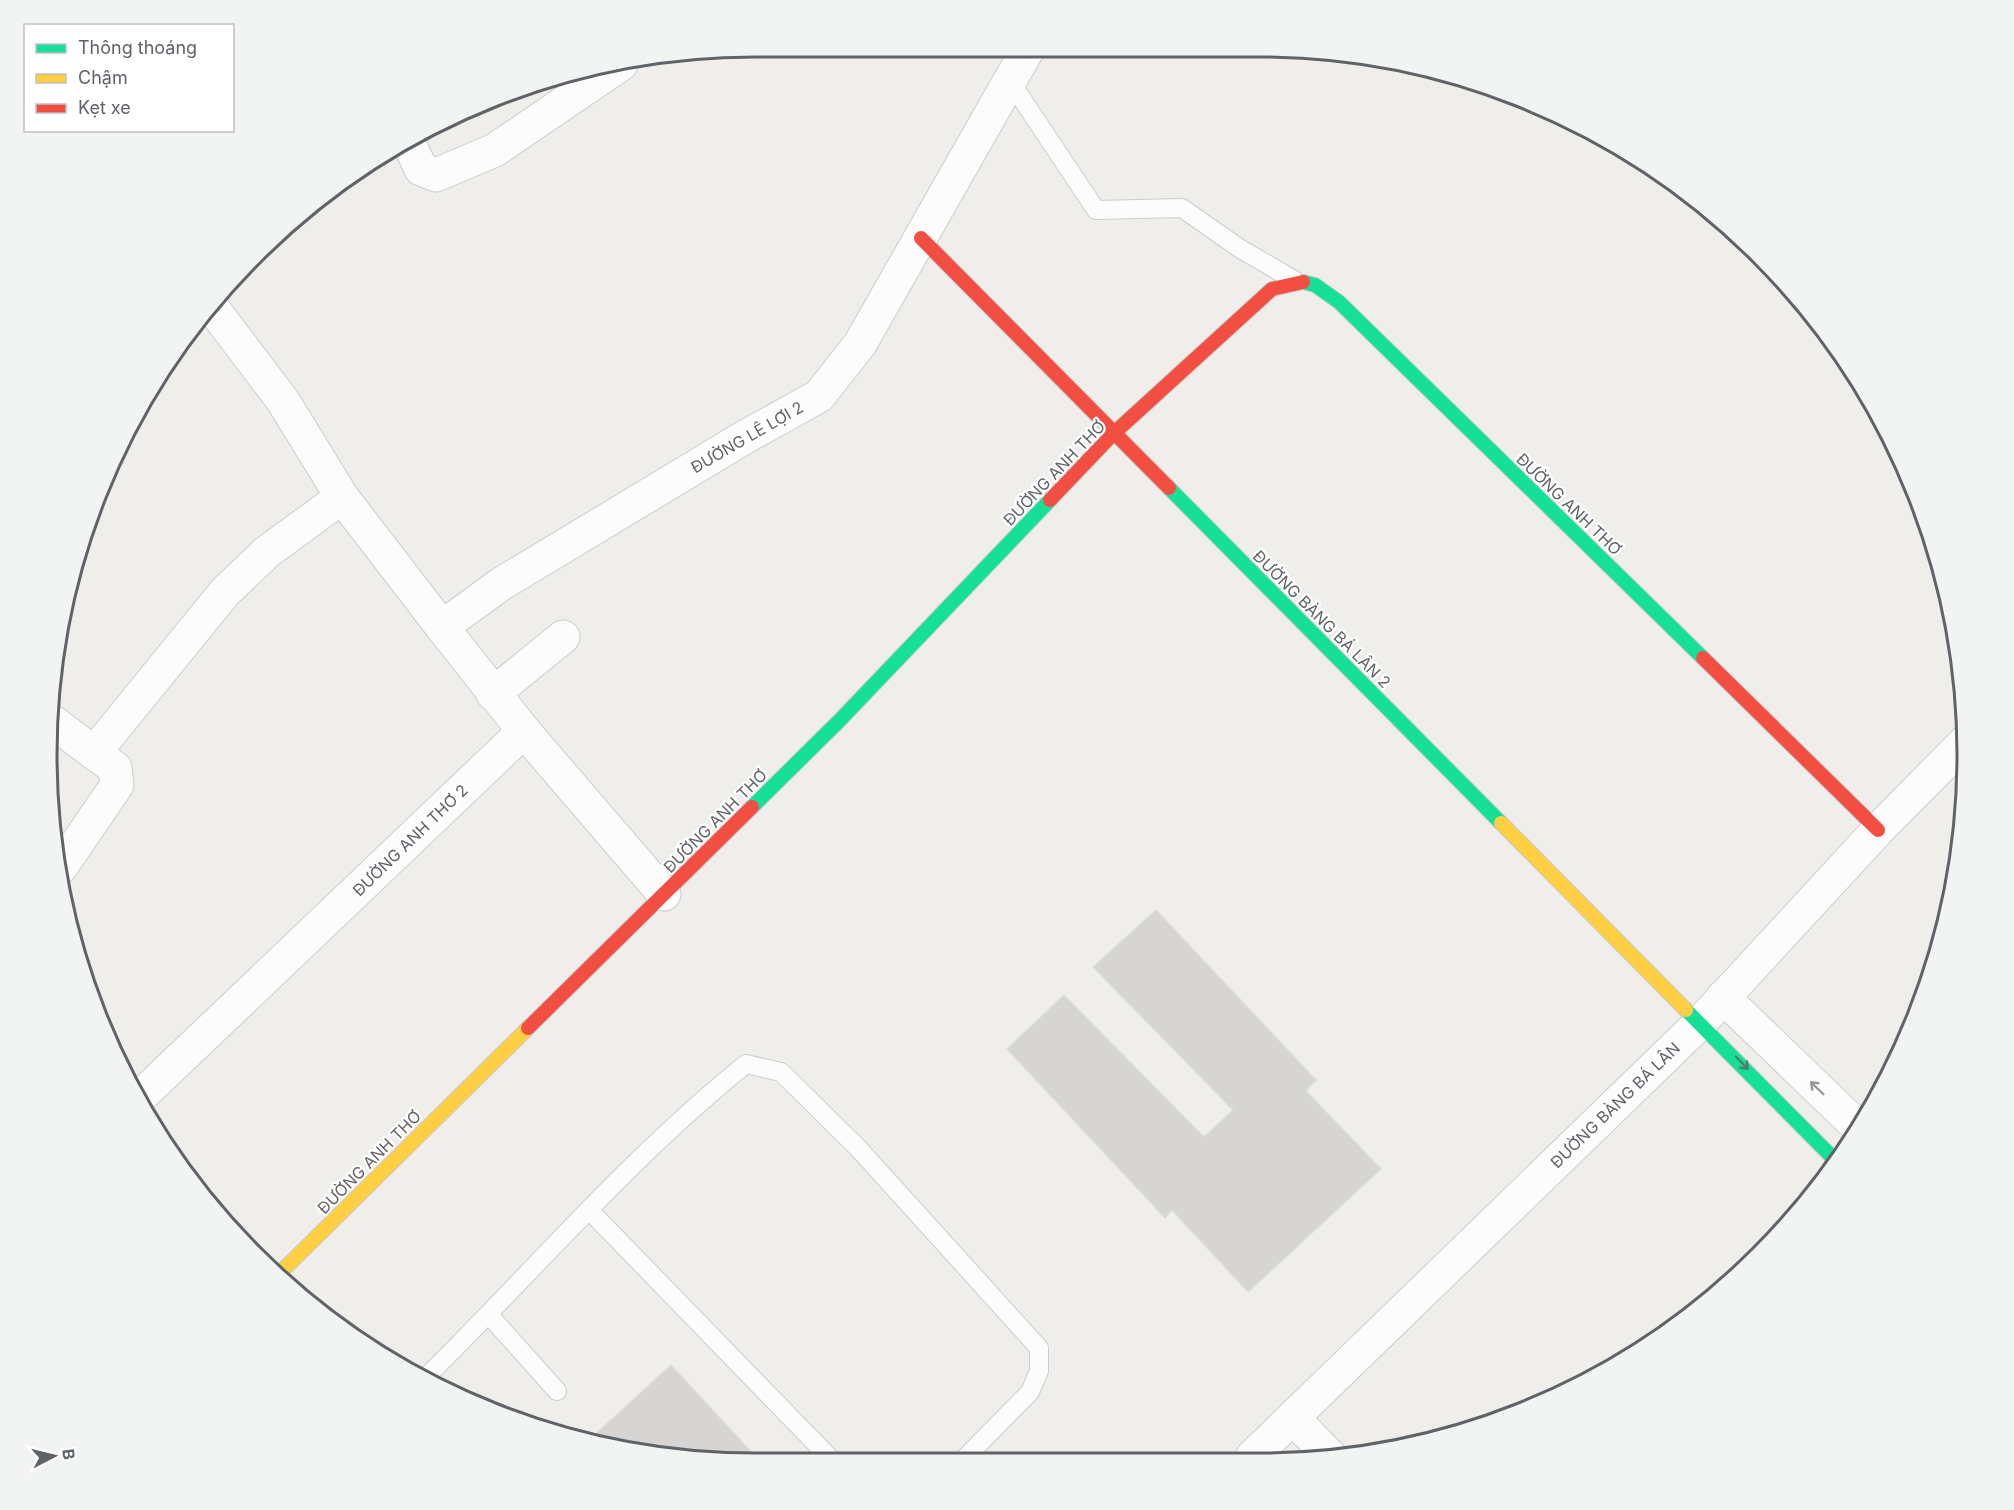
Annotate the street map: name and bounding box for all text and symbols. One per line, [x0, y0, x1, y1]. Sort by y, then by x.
legend [24, 24, 234, 132]
text: Thông thoáng [78, 37, 197, 58]
text: Chậm [78, 67, 128, 88]
text: Kẹt xe [78, 97, 131, 118]
street label: ĐƯỜNG LÊ LỢI 2 [687, 397, 807, 477]
street label: ĐƯỜNG ANH THƠ [999, 416, 1109, 530]
street label: ĐƯỜNG ANH THƠ [1512, 449, 1626, 559]
street label: ĐƯỜNG BÀNG BÁ LÂN 2 [1249, 546, 1395, 692]
street label: ĐƯỜNG ANH THƠ [659, 765, 771, 877]
street label: ĐƯỜNG ANH THƠ 2 [348, 780, 472, 900]
street label: ĐƯỜNG BÀNG BÁ LÂN [1546, 1038, 1684, 1172]
one-way arrow [1734, 1056, 1749, 1071]
one-way arrow [1809, 1080, 1824, 1095]
street label: ĐƯỜNG ANH THƠ [313, 1106, 425, 1218]
north arrow [24, 1426, 84, 1486]
text: B [58, 1448, 79, 1461]

